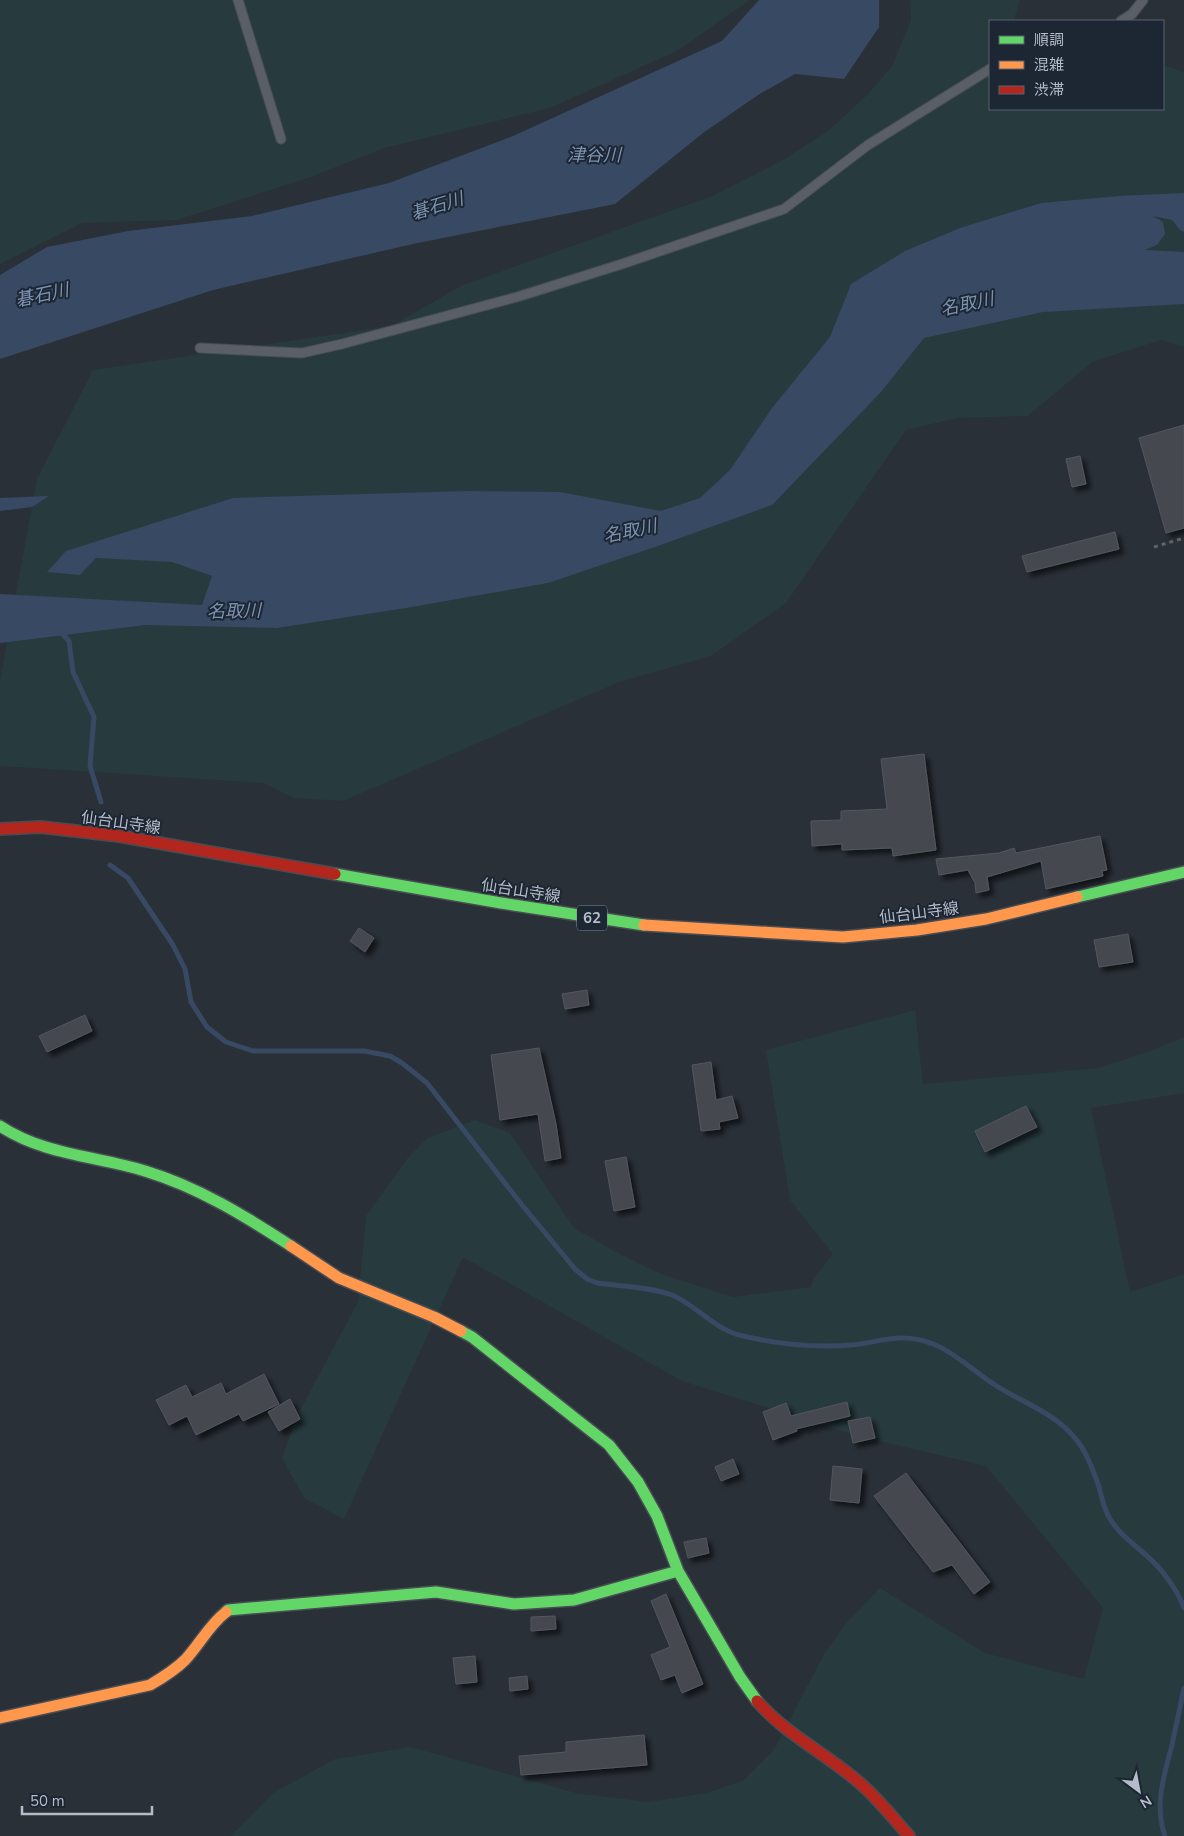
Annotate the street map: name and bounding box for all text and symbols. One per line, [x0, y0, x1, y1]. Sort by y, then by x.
legend [989, 20, 1164, 110]
text: 順調 [1034, 30, 1064, 50]
text: 混雑 [1034, 55, 1064, 75]
text: 渋滞 [1034, 80, 1064, 100]
water label: 津谷川 [567, 143, 623, 167]
water label: 碁石川 [408, 186, 468, 225]
water label: 碁石川 [13, 277, 73, 312]
water label: 名取川 [938, 286, 998, 321]
water label: 名取川 [601, 513, 661, 548]
water label: 名取川 [207, 598, 263, 623]
street label: 仙台山寺線 [80, 807, 162, 839]
street label: 仙台山寺線 [480, 874, 562, 908]
street label: 仙台山寺線 [878, 897, 960, 929]
road number: 62 [577, 906, 607, 930]
north arrow [1114, 1766, 1164, 1816]
scale bar [22, 1784, 152, 1816]
text: 50 m [30, 1791, 65, 1811]
text: N [1136, 1791, 1155, 1812]

